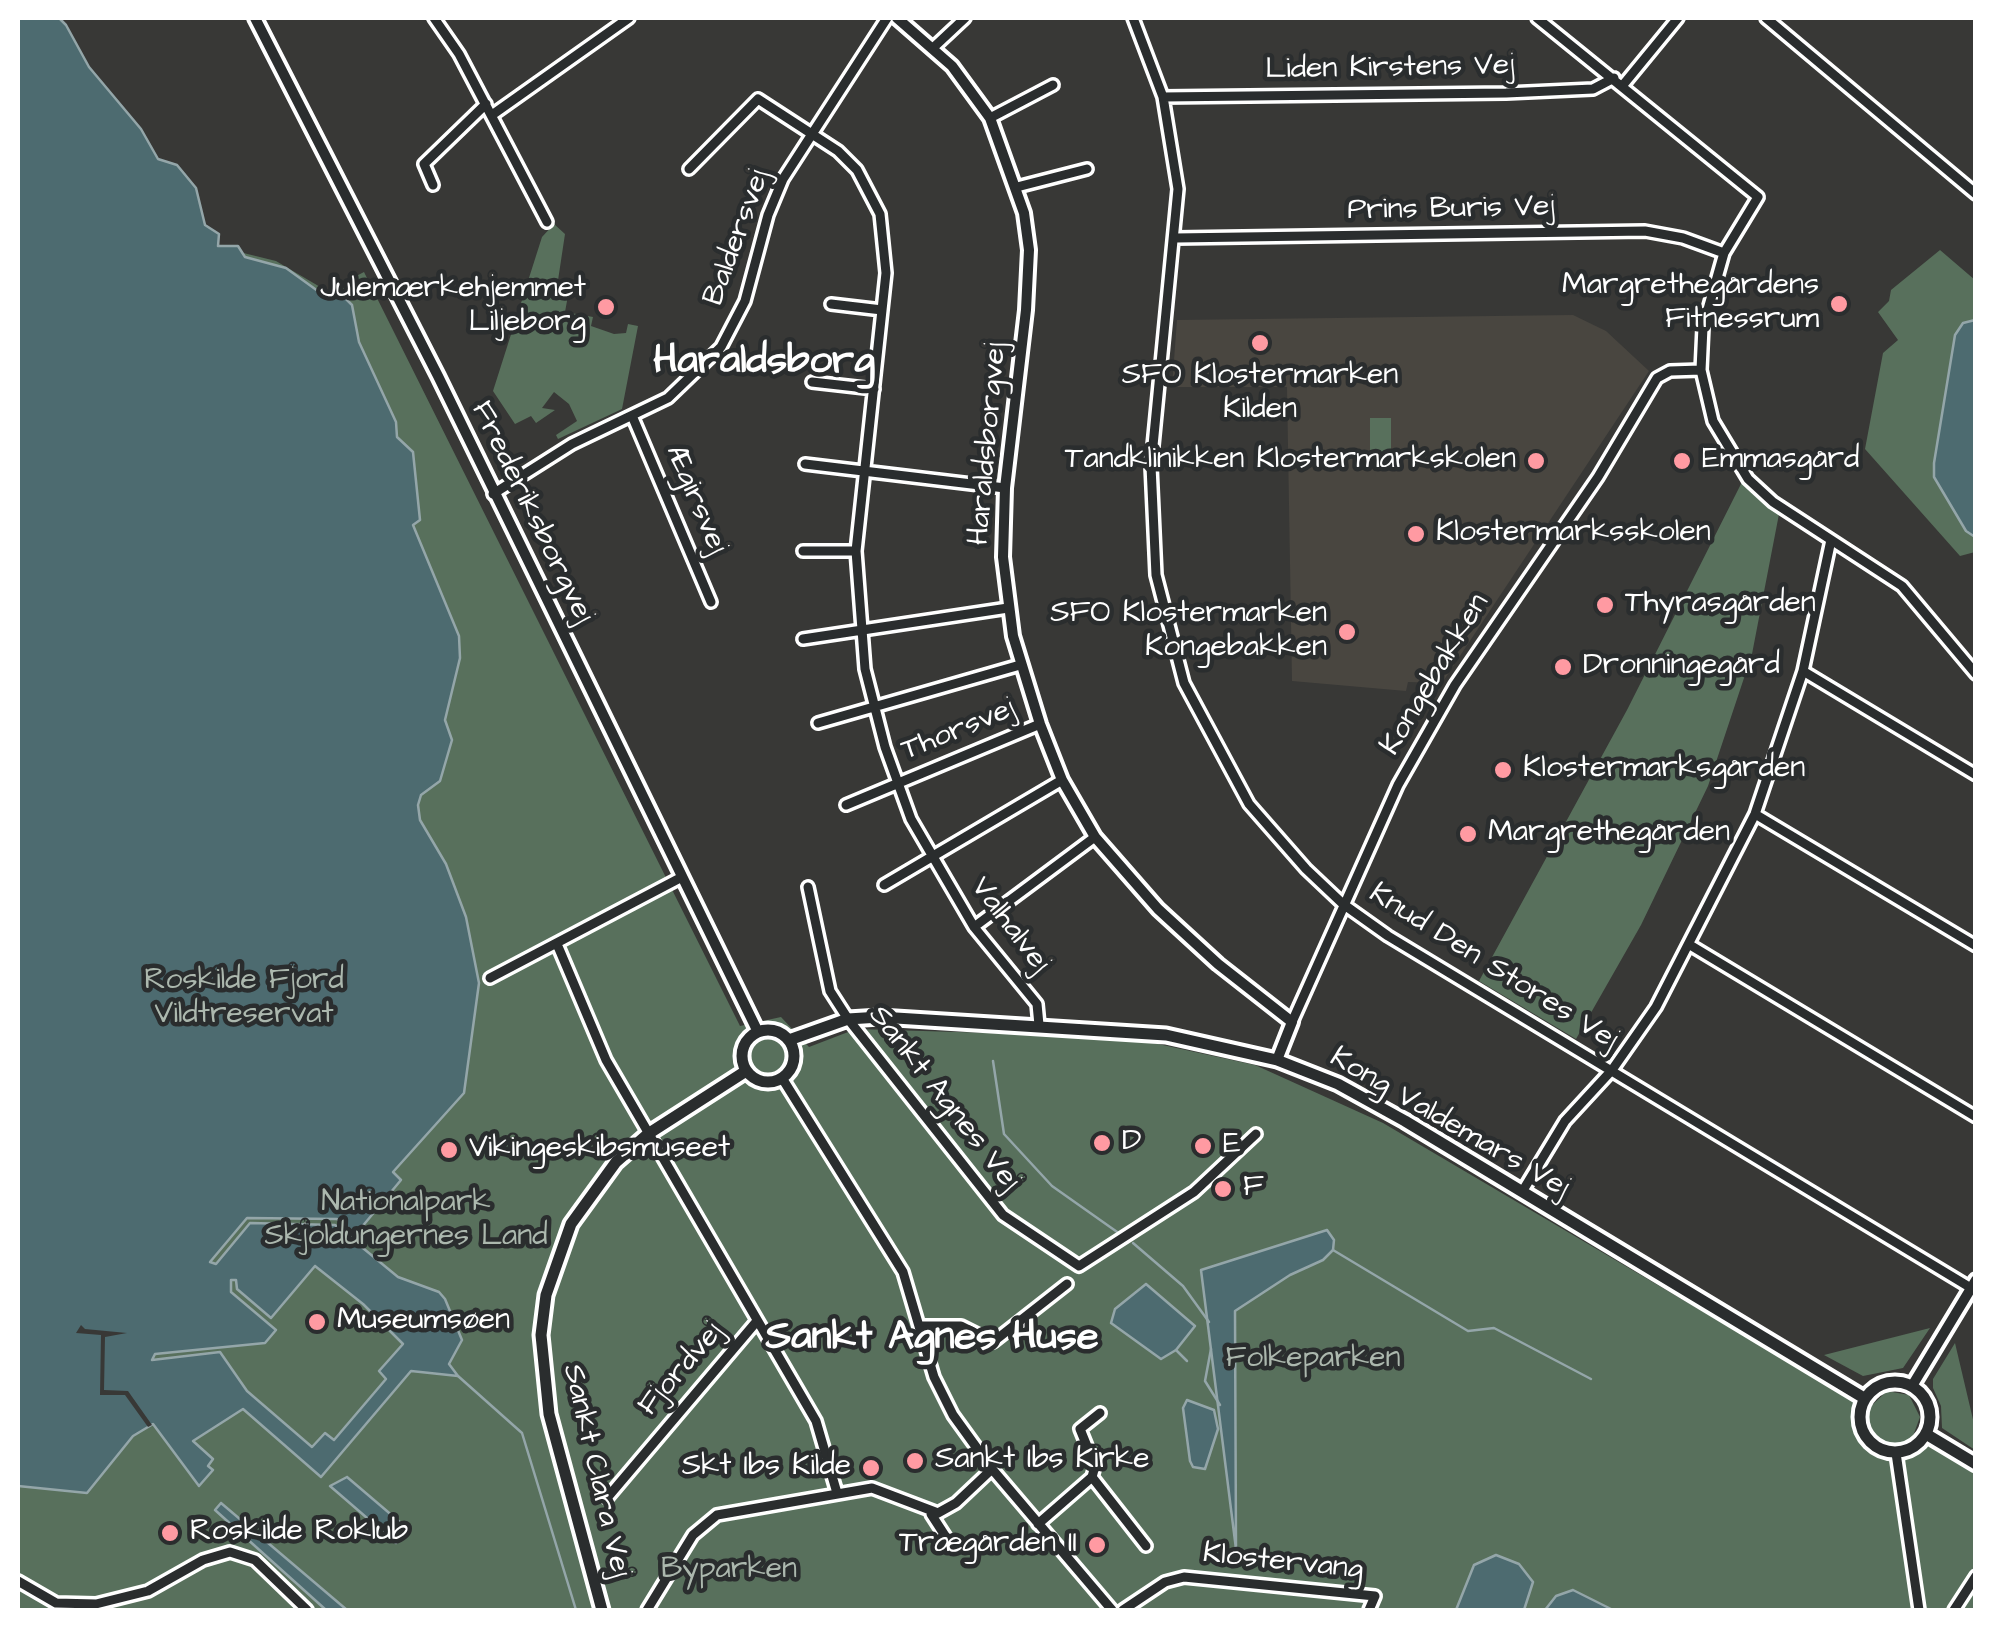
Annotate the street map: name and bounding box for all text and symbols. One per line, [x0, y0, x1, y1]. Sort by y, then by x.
street label: Liden Kirstens Vej [1265, 49, 1515, 89]
street label: Baldersvej [697, 165, 779, 311]
street label: Prins Buris Vej [1347, 190, 1555, 230]
place label: Margrethegårdens Fitnessrum [1562, 269, 1819, 340]
place label: Julemærkehjemmet Liljeborg [320, 272, 586, 342]
marker: Margrethegårdens Fitnessrum [1828, 293, 1850, 315]
marker: Julemærkehjemmet Liljeborg [595, 296, 617, 318]
marker: SFO Klostermarken Kilden [1249, 332, 1271, 354]
district label: Haraldsborg [653, 340, 875, 388]
street label: Haraldsborgvej [962, 341, 1016, 547]
place label: SFO Klostermarken Kilden [1122, 359, 1398, 430]
street label: Frederiksborgvej [462, 396, 600, 630]
street label: Ægirsvej [656, 440, 734, 560]
place label: Tandklinikken Klostermarkskolen [1065, 443, 1516, 479]
place label: Emmasgård [1702, 443, 1859, 479]
marker: Tandklinikken Klostermarkskolen [1525, 450, 1547, 472]
marker: Emmasgård [1671, 450, 1693, 472]
place label: Klostermarksskolen [1436, 516, 1711, 552]
marker: Klostermarksskolen [1405, 523, 1427, 545]
place label: Thyrasgården [1625, 587, 1816, 623]
street label: Kongebakken [1374, 588, 1498, 762]
marker: Thyrasgården [1594, 594, 1616, 616]
place label: SFO Klostermarken Kongebakken [1050, 597, 1327, 668]
marker: SFO Klostermarken Kongebakken [1336, 621, 1358, 643]
place label: Dronningegård [1583, 649, 1780, 685]
marker: Dronningegård [1552, 656, 1574, 678]
street label: Thorsvej [897, 692, 1021, 770]
place label: Klostermarksgården [1523, 752, 1805, 788]
marker: Klostermarksgården [1492, 759, 1514, 781]
place label: Margrethegården [1488, 816, 1730, 852]
marker: Margrethegården [1457, 823, 1479, 845]
street label: Valhalvej [961, 871, 1057, 981]
street label: Knud Den Stores Vej [1362, 877, 1624, 1059]
park label: Roskilde Fjord Vildtreservat [144, 964, 344, 1034]
street label: Sankt Agnes Vej [859, 999, 1027, 1199]
street label: Kong Valdemars Vej [1323, 1041, 1575, 1207]
place label: D [1122, 1125, 1141, 1161]
place label: E [1223, 1128, 1241, 1164]
place label: Vikingeskibsmuseet [469, 1132, 730, 1168]
marker: D [1091, 1132, 1113, 1154]
marker: E [1192, 1135, 1214, 1157]
marker: Vikingeskibsmuseet [438, 1139, 460, 1161]
place label: F [1243, 1171, 1264, 1207]
marker: F [1212, 1178, 1234, 1200]
park label: Nationalpark Skjoldungernes Land [264, 1186, 548, 1256]
place label: Museumsøen [337, 1304, 510, 1340]
marker: Museumsøen [306, 1311, 328, 1333]
street label: Fjordvej [632, 1316, 732, 1424]
district label: Sankt Agnes Huse [765, 1316, 1099, 1364]
park label: Folkeparken [1225, 1342, 1401, 1378]
street label: Sankt Clara Vej [553, 1361, 637, 1581]
place label: Sankt Ibs Kirke [935, 1443, 1149, 1479]
place label: Skt Ibs Kilde [682, 1450, 851, 1486]
marker: Sankt Ibs Kirke [904, 1450, 926, 1472]
marker: Skt Ibs Kilde [860, 1457, 882, 1479]
place label: Roskilde Roklub [190, 1515, 408, 1551]
marker: Roskilde Roklub [159, 1522, 181, 1544]
place label: Trægården II [899, 1527, 1077, 1563]
marker: Trægården II [1086, 1534, 1108, 1556]
street label: Klostervang [1201, 1537, 1365, 1589]
park label: Byparken [661, 1553, 797, 1589]

